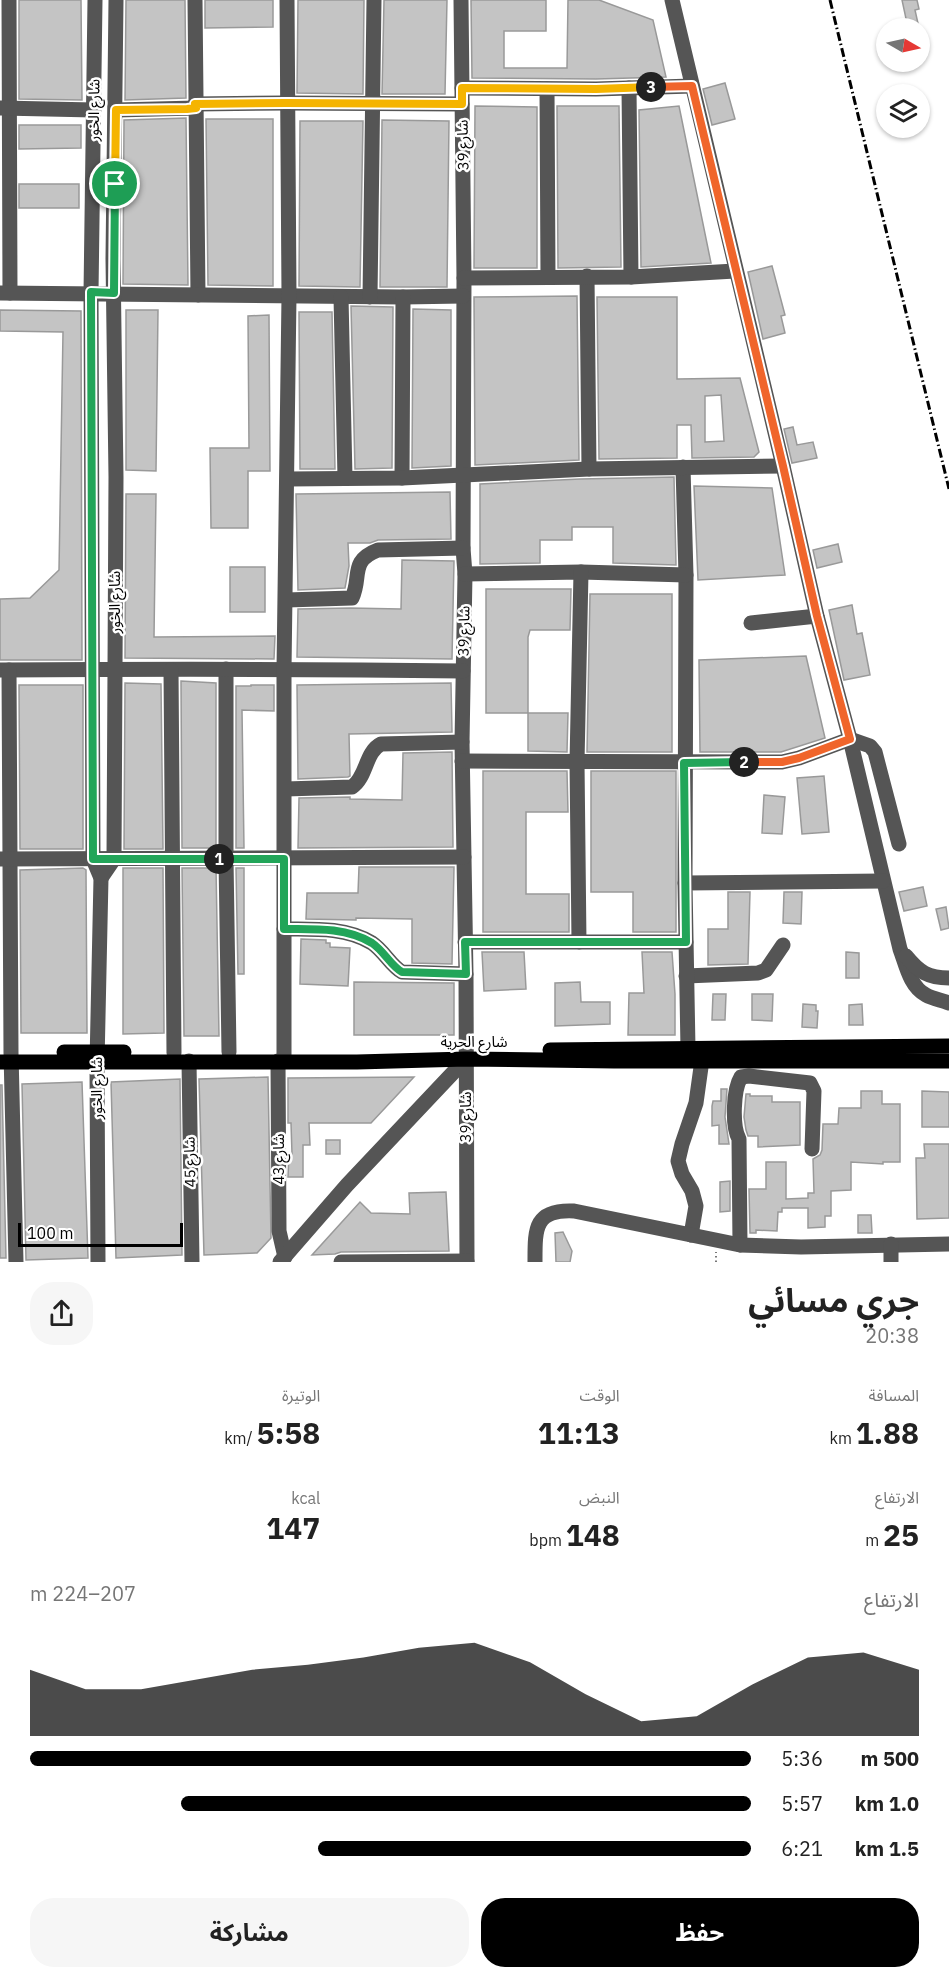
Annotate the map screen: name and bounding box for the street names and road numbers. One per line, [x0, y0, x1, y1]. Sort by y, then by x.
street label: شارع الخور [83, 78, 107, 142]
street label: شارع 39 [453, 119, 475, 171]
street label: شارع الخور [105, 571, 127, 634]
street label: شارع 39 [454, 605, 476, 657]
street label: شارع الحرية [440, 1032, 508, 1054]
street label: شارع الخور [87, 1057, 109, 1120]
street label: شارع 39 [456, 1091, 478, 1142]
street label: شارع 43 [269, 1133, 291, 1184]
street label: شارع 45 [180, 1136, 202, 1188]

